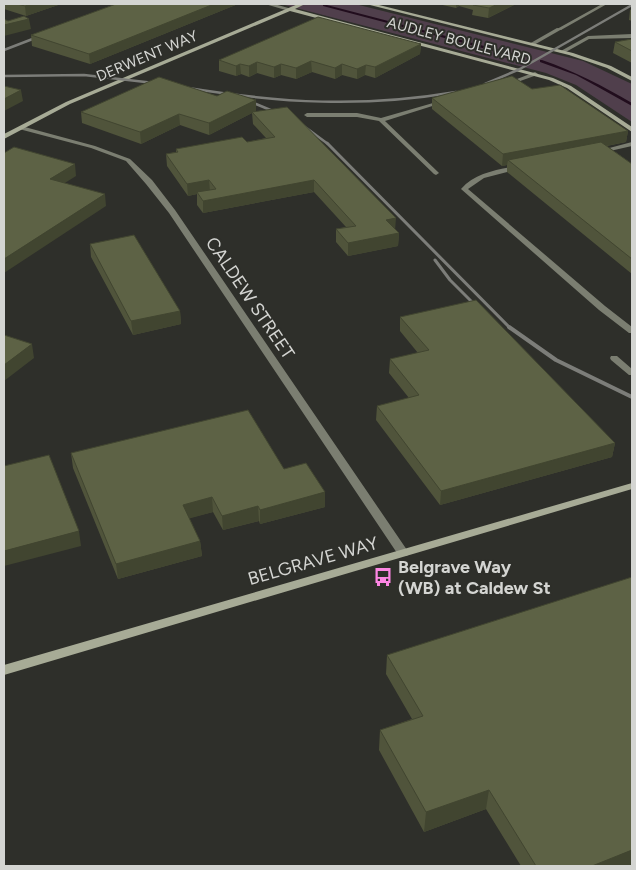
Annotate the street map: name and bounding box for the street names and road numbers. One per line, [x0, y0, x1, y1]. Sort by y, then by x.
street label: AUDLEY BOULEVARD [385, 13, 533, 69]
street label: DERWENT WAY [94, 27, 200, 85]
street label: CALDEW STREET [201, 233, 299, 363]
street label: BELGRAVE WAY [245, 532, 381, 590]

